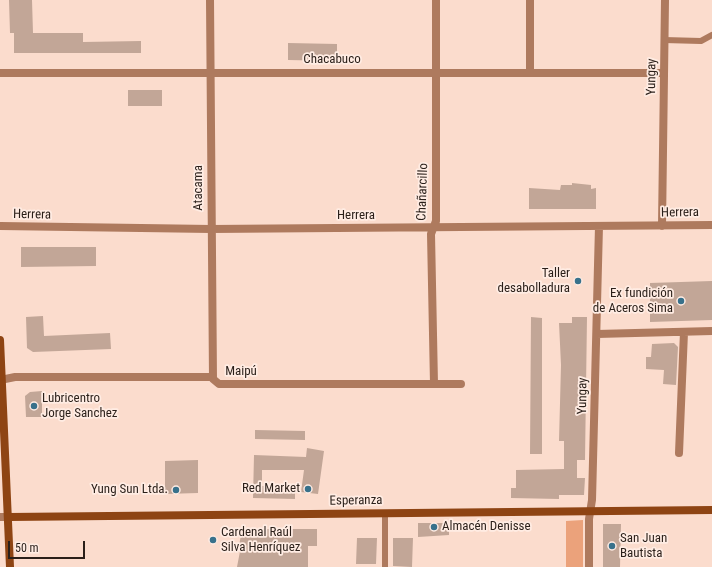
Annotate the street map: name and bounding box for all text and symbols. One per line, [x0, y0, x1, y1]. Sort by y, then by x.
street label: Chacabuco [303, 52, 361, 68]
street label: Yungay [644, 58, 660, 96]
street label: Chañarcillo [414, 163, 432, 221]
street label: Atacama [191, 165, 207, 211]
street label: Herrera [661, 205, 699, 221]
street label: Herrera [13, 207, 51, 223]
street label: Herrera [337, 208, 375, 224]
place label: Taller desabolladura [498, 266, 570, 297]
marker: Taller desabolladura [573, 276, 583, 286]
place label: Ex fundición de Aceros Sima [593, 286, 673, 317]
marker: Ex fundición de Aceros Sima [676, 296, 686, 306]
street label: Maipú [225, 364, 257, 380]
street label: Yungay [575, 377, 591, 415]
place label: Lubricentro Jorge Sanchez [42, 391, 117, 422]
marker: Lubricentro Jorge Sanchez [29, 401, 39, 411]
place label: Red Market [242, 481, 300, 497]
place label: Yung Sun Ltda. [91, 482, 168, 498]
marker: Red Market [303, 484, 313, 494]
marker: Yung Sun Ltda. [171, 485, 181, 495]
street label: Esperanza [329, 493, 383, 509]
place label: Almacén Denisse [442, 519, 531, 535]
marker: Almacén Denisse [429, 522, 439, 532]
place label: Cardenal Raúl Silva Henríquez [221, 525, 300, 556]
place label: San Juan Bautista [620, 531, 667, 562]
scale bar [10, 533, 87, 559]
marker: Cardenal Raúl Silva Henríquez [208, 535, 218, 545]
text: 50 m [15, 541, 39, 555]
marker: San Juan Bautista [607, 541, 617, 551]

